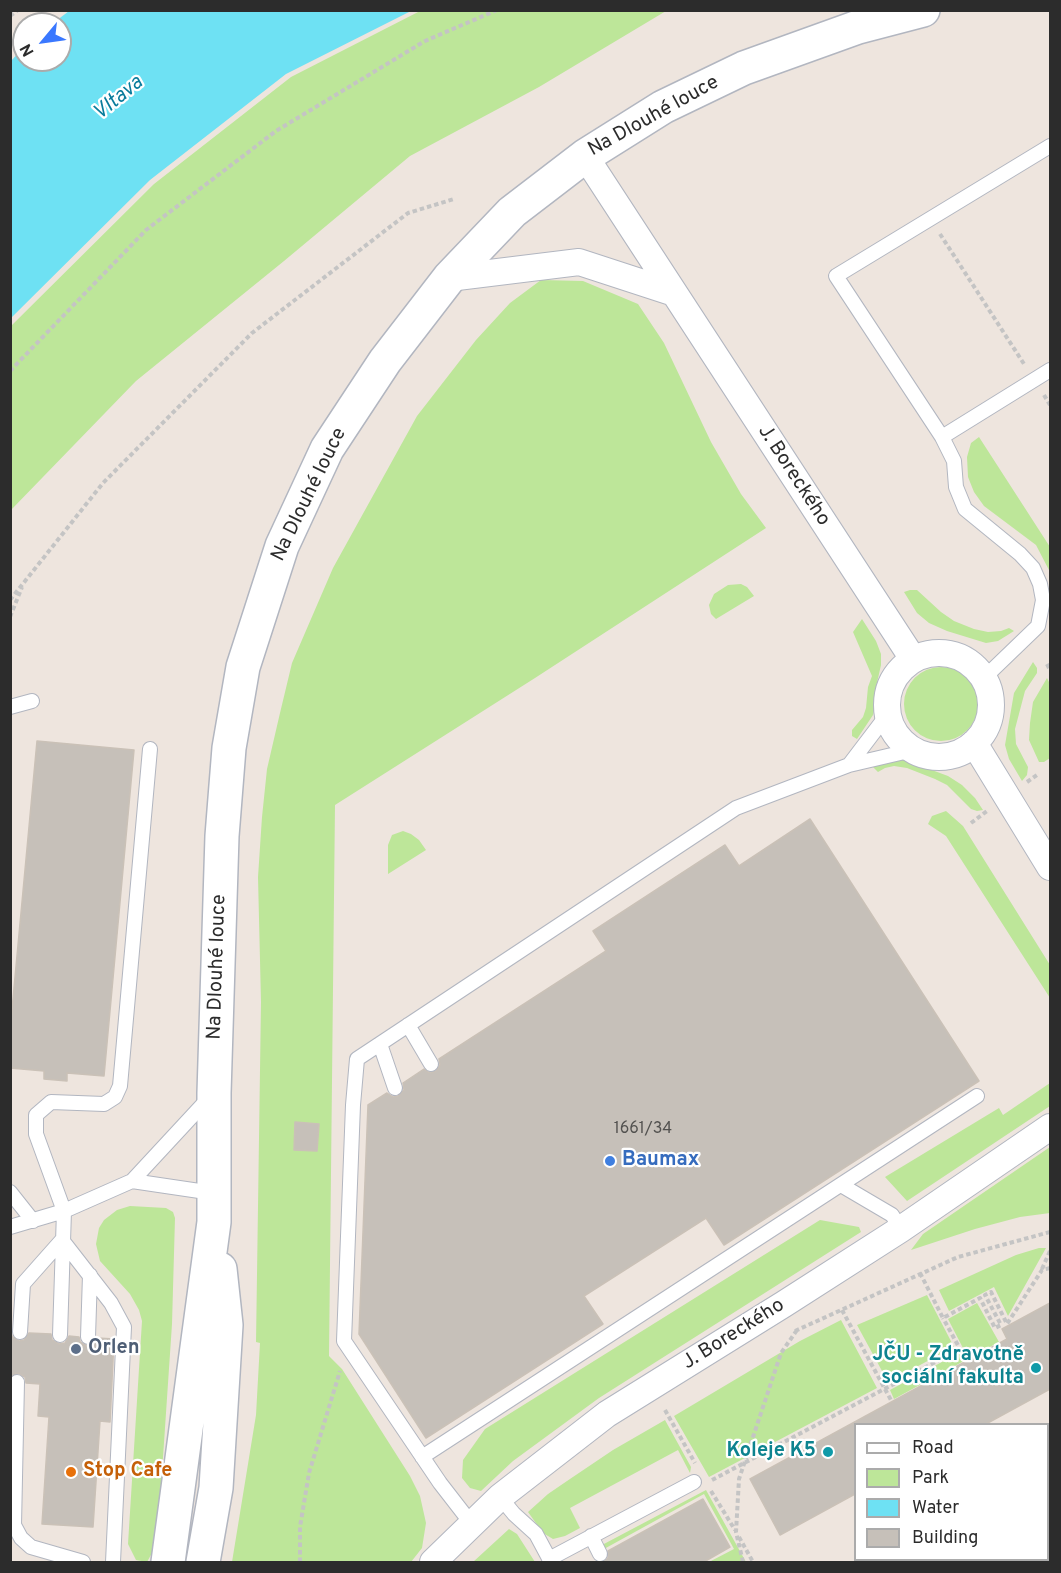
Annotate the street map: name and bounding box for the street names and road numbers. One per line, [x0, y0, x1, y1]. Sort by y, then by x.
street label: Na Dlouhé louce [585, 71, 723, 163]
street label: J. Boreckého [751, 421, 835, 531]
street label: Na Dlouhé louce [267, 424, 353, 566]
street label: Na Dlouhé louce [203, 894, 233, 1040]
street label: J. Boreckého [679, 1294, 789, 1376]

